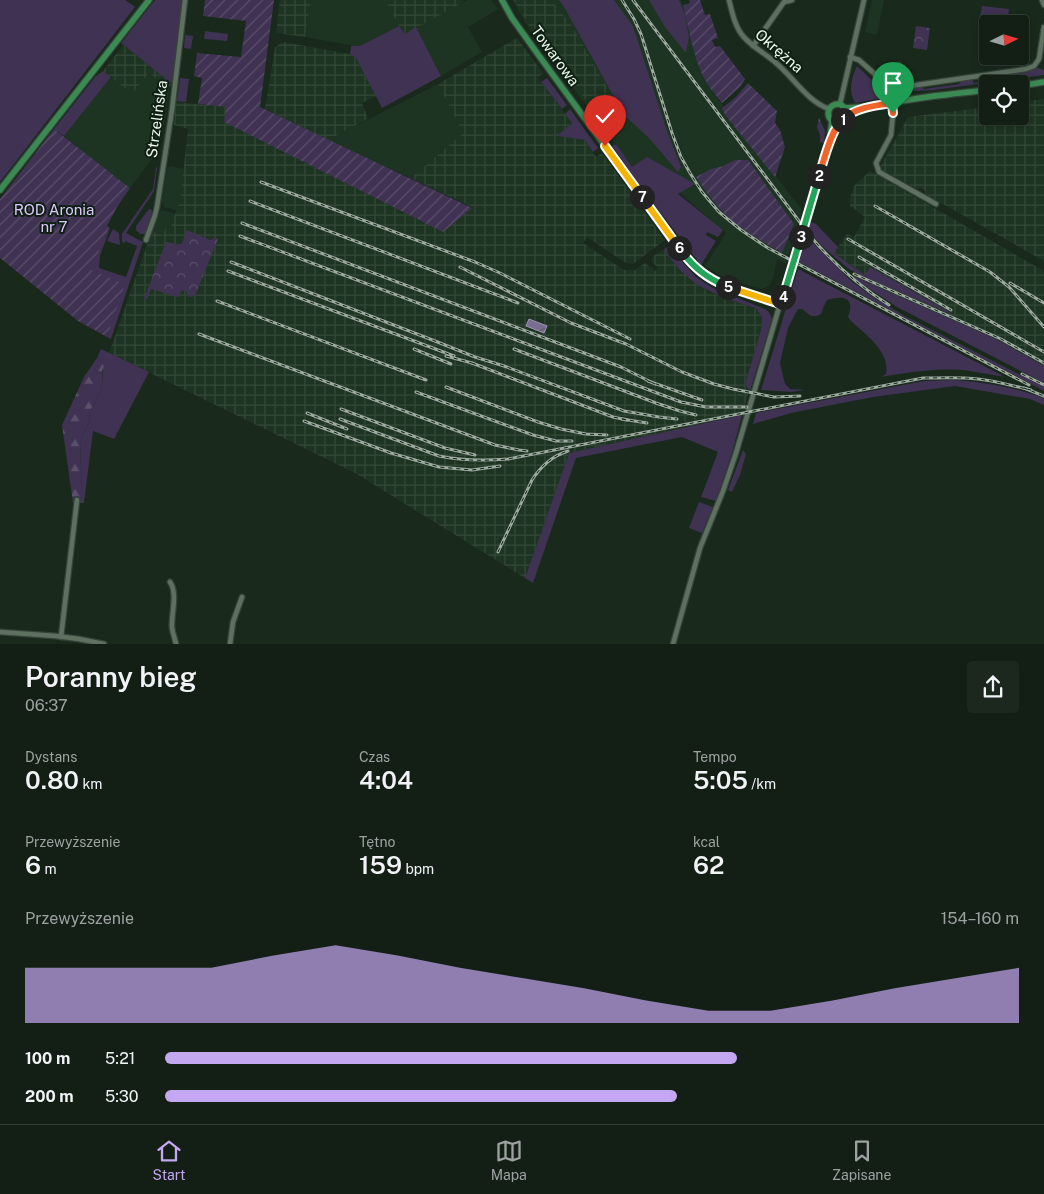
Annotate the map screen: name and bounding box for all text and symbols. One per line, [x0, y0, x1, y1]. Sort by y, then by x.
north arrow [979, 15, 1029, 65]
map controls [979, 15, 1029, 125]
street label: Towarowa [528, 22, 583, 89]
street label: Okrężna [752, 25, 807, 76]
pin [872, 62, 914, 113]
icon: arrive [879, 69, 907, 97]
button: locate [979, 75, 1029, 125]
street label: Strzelińska [143, 79, 170, 159]
pin [584, 95, 626, 146]
icon: check [591, 102, 619, 130]
pin: 1 [830, 108, 856, 132]
text: 1 [841, 112, 847, 128]
pin: 2 [806, 164, 832, 188]
text: 2 [815, 168, 824, 184]
pin: 7 [630, 184, 654, 210]
text: 7 [638, 189, 647, 205]
park label: ROD Aronia nr 7 [14, 201, 94, 235]
pin: 3 [788, 224, 814, 250]
text: 3 [797, 229, 806, 245]
pin: 6 [666, 236, 692, 260]
text: 6 [675, 240, 684, 256]
pin: 5 [716, 274, 740, 300]
text: 5 [724, 279, 733, 295]
pin: 4 [770, 284, 796, 310]
text: 4 [779, 289, 788, 305]
text: Poranny bieg [25, 660, 197, 693]
button: share [967, 661, 1019, 713]
text: 06:37 [25, 696, 68, 715]
text: Dystans [25, 749, 77, 765]
text: Czas [359, 749, 390, 765]
text: Tempo [693, 749, 737, 765]
text: 0.80 [25, 765, 79, 795]
text: 4:04 [359, 765, 413, 795]
text: 5:05 [693, 765, 748, 795]
text: km [79, 776, 102, 792]
text: /km [748, 776, 776, 792]
text: Przewyższenie [25, 834, 120, 850]
text: Tętno [359, 834, 395, 850]
text: kcal [693, 834, 720, 850]
text: 6 [25, 850, 41, 880]
text: 159 [359, 850, 402, 880]
text: 62 [693, 850, 725, 880]
text: m [41, 861, 57, 877]
text: bpm [402, 861, 434, 877]
text: Przewyższenie [25, 909, 134, 928]
text: 154–160 m [941, 909, 1019, 928]
text: 100 m [25, 1049, 70, 1068]
text: 5:21 [105, 1049, 135, 1068]
text: 200 m [25, 1087, 74, 1106]
text: 5:30 [105, 1087, 139, 1106]
tab: Start [153, 1137, 186, 1183]
tab: Mapa [491, 1137, 527, 1183]
tab: Zapisane [832, 1137, 891, 1183]

